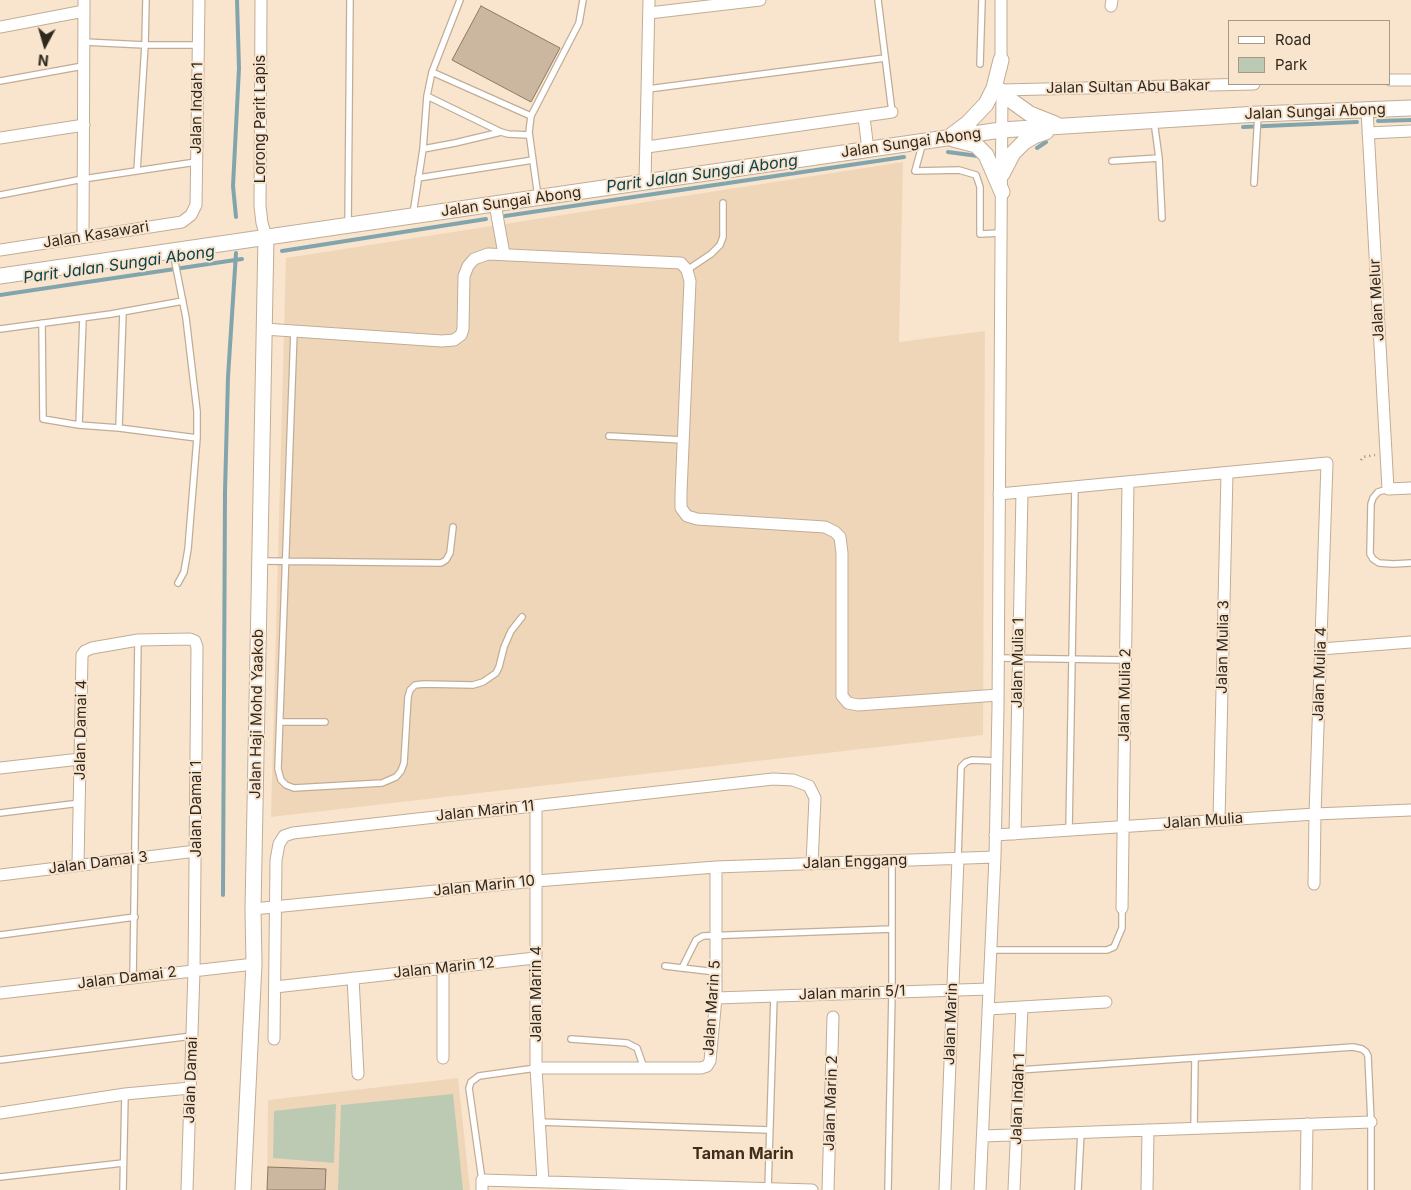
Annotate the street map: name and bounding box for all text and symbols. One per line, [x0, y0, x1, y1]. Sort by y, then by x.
north arrow [20, 20, 70, 70]
legend [1228, 20, 1391, 85]
text: Road [1275, 30, 1311, 49]
text: N [37, 51, 50, 69]
street label: Lorong Parit Lapis [251, 55, 269, 183]
text: Park [1275, 55, 1307, 74]
street label: Jalan Indah 1 [187, 62, 207, 154]
street label: Jalan Sultan Abu Bakar [1046, 77, 1210, 97]
street label: Jalan Sungai Abong [1244, 101, 1386, 123]
street label: Jalan Sungai Abong [840, 124, 982, 162]
water label: Parit Jalan Sungai Abong [605, 151, 799, 197]
street label: Jalan Sungai Abong [440, 183, 582, 221]
street label: Jalan Kasawari [42, 218, 150, 252]
water label: Parit Jalan Sungai Abong [22, 242, 216, 288]
street label: Jalan Melur [1366, 258, 1388, 342]
street label: Jalan Mulia 3 [1213, 600, 1233, 694]
street label: Jalan Mulia 1 [1008, 618, 1028, 708]
street label: Jalan Mulia 4 [1309, 627, 1331, 721]
street label: Jalan Haji Mohd Yaakob [247, 629, 267, 799]
street label: Jalan Mulia 2 [1115, 648, 1135, 742]
street label: Jalan Damai 4 [71, 680, 91, 780]
street label: Jalan Damai 1 [187, 761, 205, 857]
street label: Jalan Marin 11 [435, 797, 535, 825]
street label: Jalan Mulia [1162, 809, 1244, 833]
street label: Jalan Damai 3 [47, 848, 149, 878]
street label: Jalan Enggang [802, 851, 908, 873]
street label: Jalan Marin 10 [432, 872, 536, 900]
street label: Jalan Marin 4 [527, 946, 545, 1042]
street label: Jalan Marin 12 [392, 954, 496, 982]
street label: Jalan Marin 5 [700, 960, 724, 1056]
street label: Jalan Damai 2 [76, 963, 178, 993]
street label: Jalan marin 5/1 [798, 982, 906, 1004]
street label: Jalan Marin [941, 982, 961, 1066]
street label: Jalan Damai [180, 1036, 202, 1124]
street label: Jalan Indah 1 [1007, 1053, 1029, 1145]
street label: Jalan Marin 2 [820, 1055, 842, 1151]
district label: Taman Marin [692, 1144, 794, 1164]

